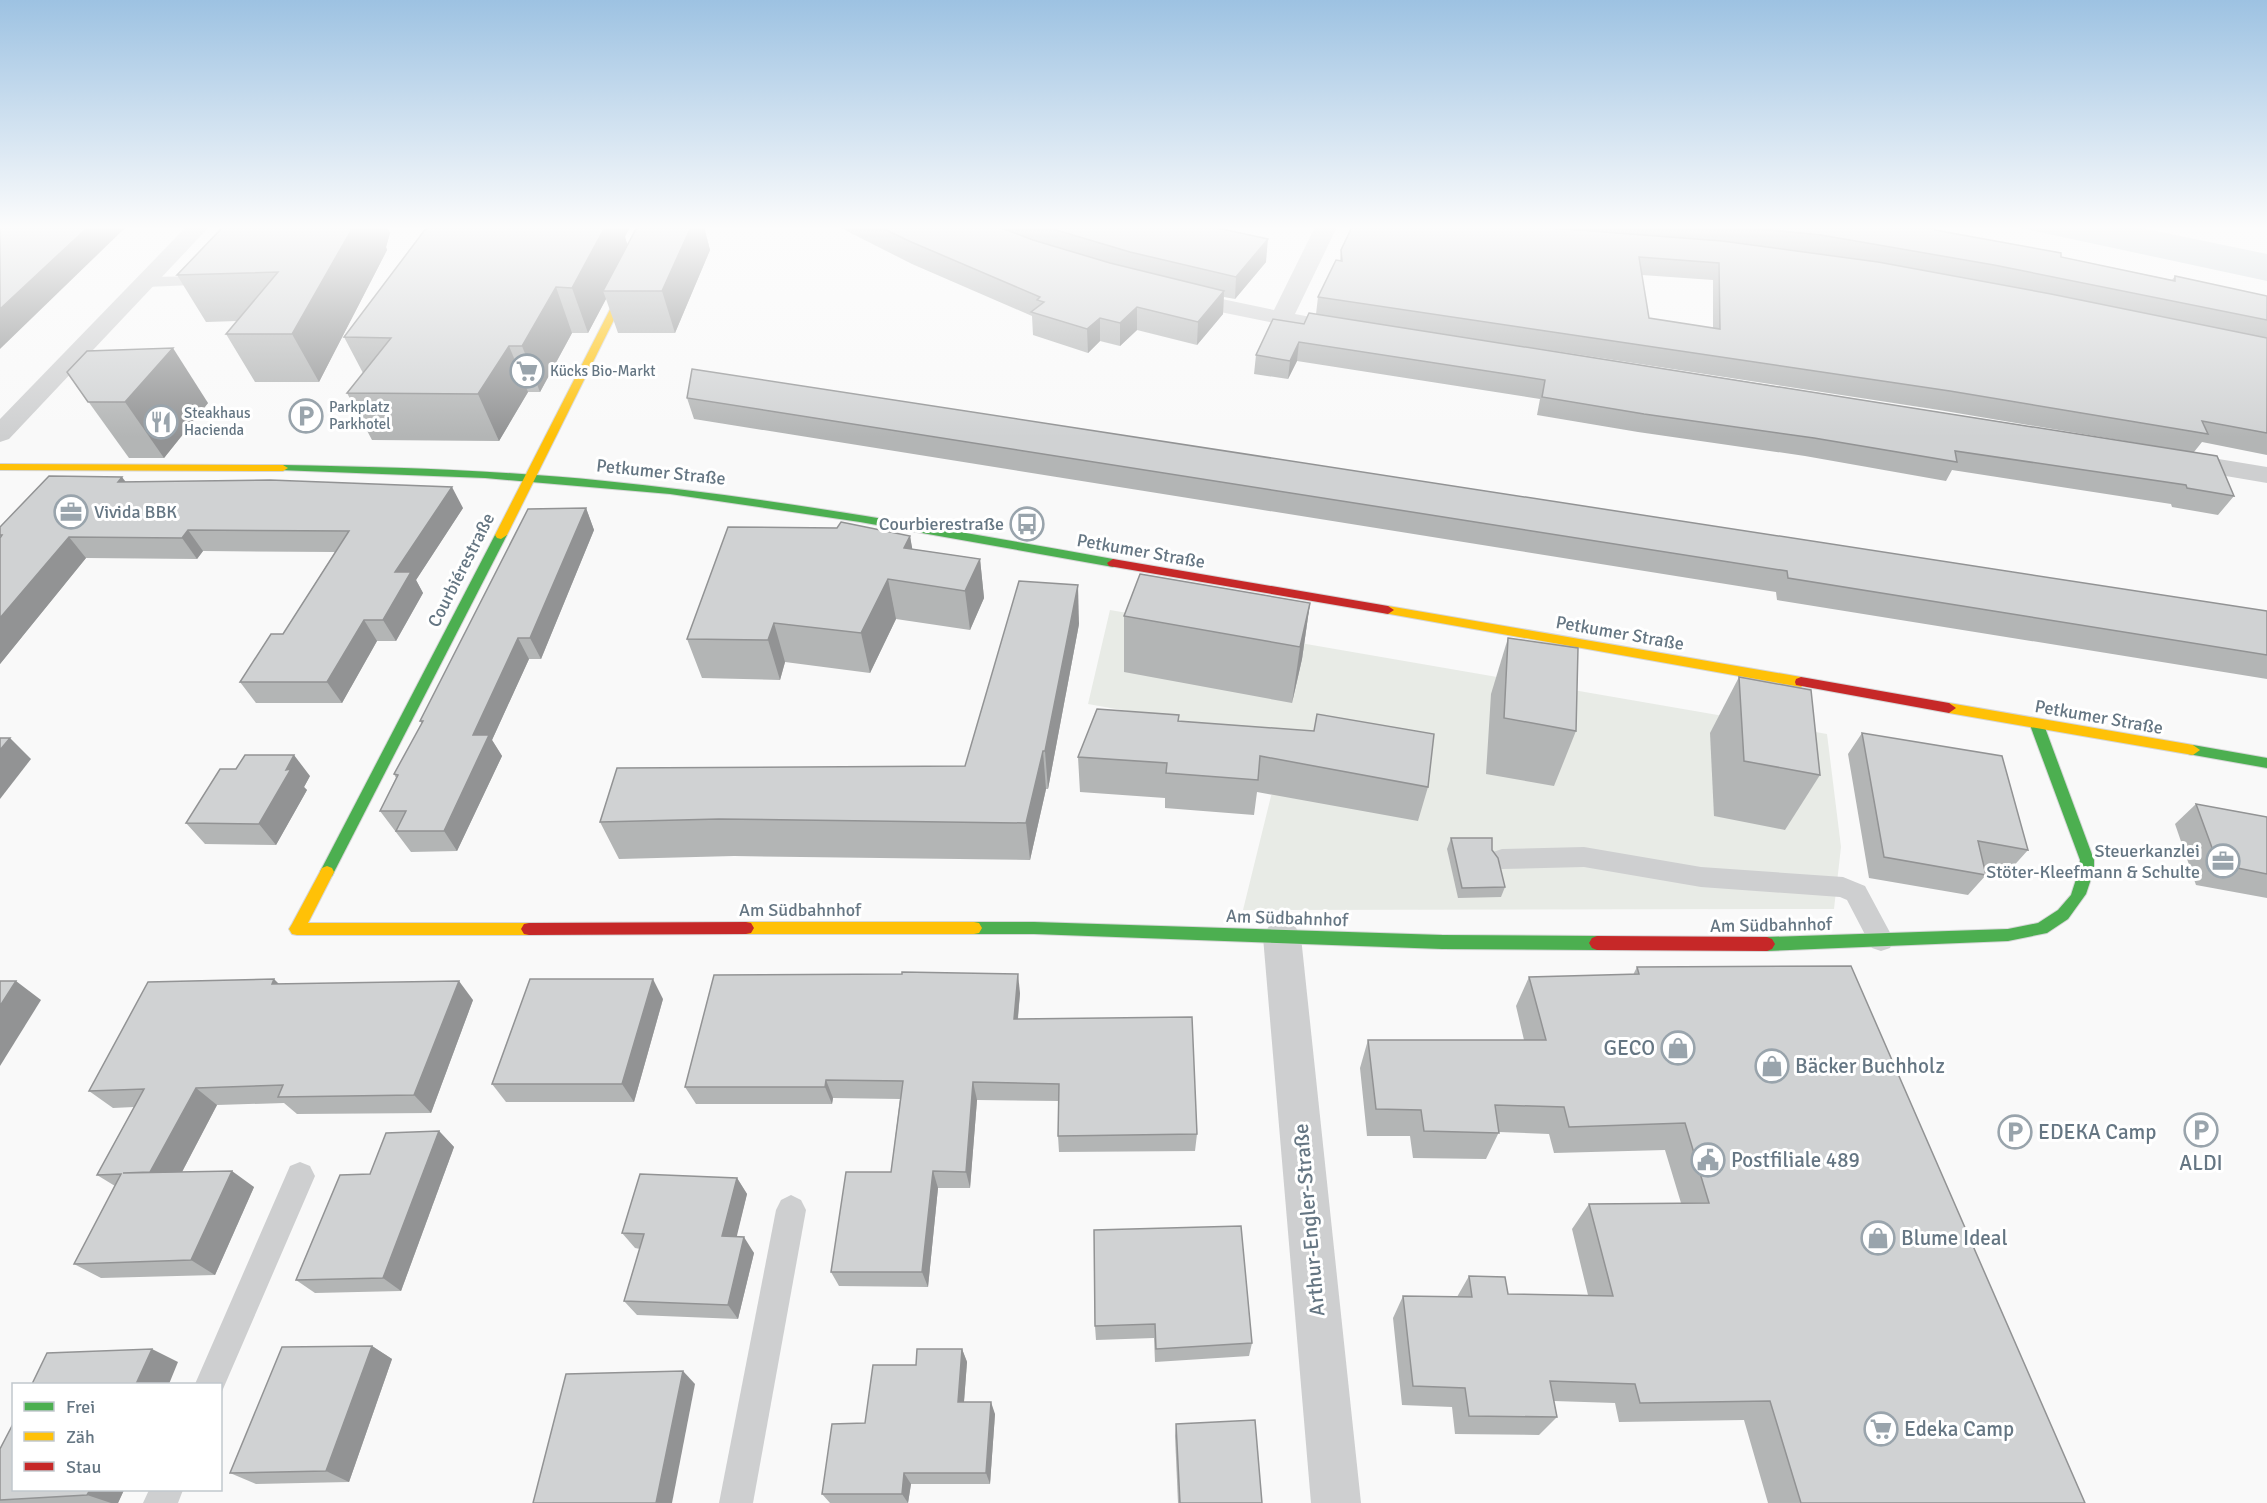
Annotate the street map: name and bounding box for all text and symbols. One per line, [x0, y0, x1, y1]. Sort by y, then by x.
supermarket icon: Kücks Bio-Markt [509, 353, 545, 389]
place label: Kücks Bio-Markt [550, 362, 656, 380]
parking icon: Parkplatz Parkhotel [288, 398, 324, 434]
place label: Parkplatz Parkhotel [329, 398, 391, 433]
restaurant icon: Steakhaus Hacienda [143, 404, 179, 440]
place label: Steakhaus Hacienda [184, 404, 251, 439]
street label: Petkumer Straße [595, 454, 727, 490]
office icon: Vivida BBK [53, 494, 89, 530]
place label: Vivida BBK [94, 501, 177, 523]
bus stop icon: Courbierestraße [1009, 506, 1045, 542]
street label: Courbiérestraße [423, 509, 499, 631]
place label: Courbierestraße [879, 513, 1004, 535]
street label: Petkumer Straße [1075, 529, 1207, 573]
street label: Petkumer Straße [1554, 611, 1686, 655]
street label: Petkumer Straße [2033, 695, 2165, 739]
place label: Steuerkanzlei Stöter-Kleefmann & Schulte [1986, 840, 2200, 883]
office icon: Steuerkanzlei Stöter-Kleefmann & Schulte [2205, 843, 2241, 879]
street label: Am Südbahnhof [739, 899, 862, 921]
street label: Am Südbahnhof [1226, 905, 1349, 931]
street label: Am Südbahnhof [1710, 913, 1833, 937]
shop icon: GECO [1660, 1030, 1696, 1066]
place label: GECO [1603, 1035, 1655, 1061]
shop icon: Bäcker Buchholz [1754, 1048, 1790, 1084]
place label: Bäcker Buchholz [1795, 1053, 1945, 1079]
parking icon: ALDI [2183, 1112, 2219, 1148]
parking icon: EDEKA Camp [1997, 1114, 2033, 1150]
place label: EDEKA Camp [2038, 1119, 2156, 1145]
street label: Arthur-Engler-Straße [1288, 1123, 1330, 1317]
public building icon: Postfiliale 489 [1690, 1142, 1726, 1178]
place label: Postfiliale 489 [1731, 1147, 1860, 1173]
place label: ALDI [2179, 1150, 2223, 1176]
shop icon: Blume Ideal [1860, 1220, 1896, 1256]
place label: Blume Ideal [1901, 1225, 2008, 1251]
legend [12, 1383, 222, 1491]
text: Frei [66, 1396, 95, 1418]
supermarket icon: Edeka Camp [1863, 1411, 1899, 1447]
place label: Edeka Camp [1904, 1416, 2014, 1442]
text: Zäh [66, 1426, 95, 1448]
text: Stau [66, 1456, 101, 1478]

